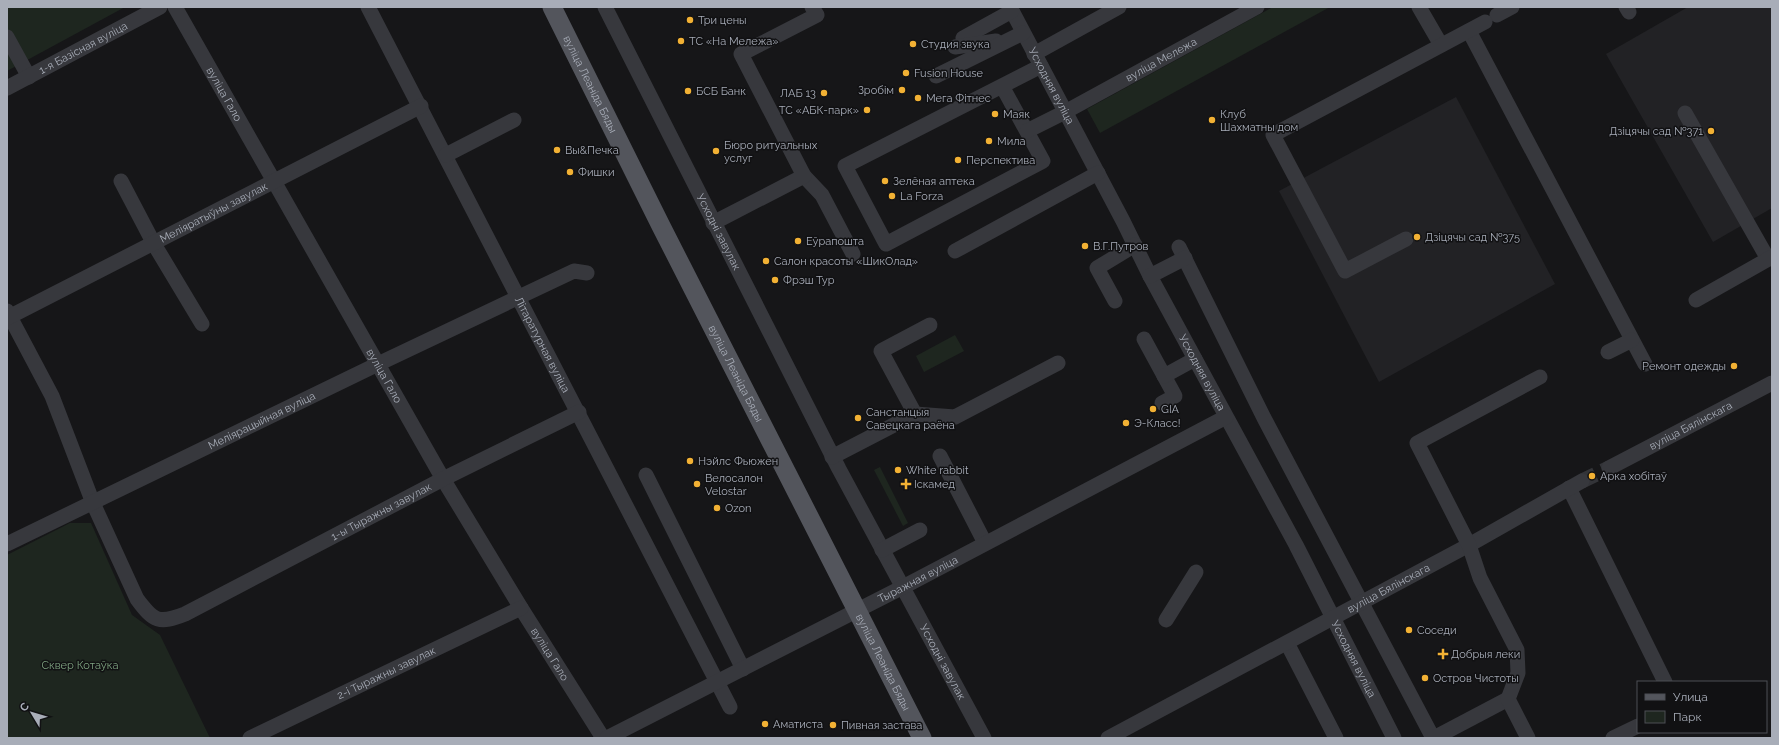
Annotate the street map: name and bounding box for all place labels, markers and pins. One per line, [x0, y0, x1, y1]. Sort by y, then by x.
place label: Три цены [698, 14, 747, 27]
marker: Три цены [685, 15, 695, 25]
place label: ТС «На Мележа» [689, 35, 779, 48]
marker: ТС «На Мележа» [676, 36, 686, 46]
place label: Студия звука [921, 38, 990, 51]
marker: Студия звука [908, 39, 918, 49]
place label: Fusion House [914, 67, 984, 80]
marker: Fusion House [901, 68, 911, 78]
place label: Зробім [858, 84, 894, 97]
place label: БСБ Банк [696, 85, 746, 98]
marker: Зробім [897, 85, 907, 95]
marker: БСБ Банк [683, 86, 693, 96]
place label: ЛАБ 13 [780, 87, 816, 100]
marker: ЛАБ 13 [819, 88, 829, 98]
place label: Мега Фітнес [926, 92, 991, 105]
marker: Мега Фітнес [913, 93, 923, 103]
place label: ТС «АБК-парк» [779, 104, 859, 117]
marker: ТС «АБК-парк» [862, 105, 872, 115]
place label: Маяк [1003, 108, 1030, 121]
place label: Клуб Шахматны дом [1220, 108, 1298, 134]
marker: Маяк [990, 109, 1000, 119]
marker: Клуб Шахматны дом [1207, 115, 1217, 125]
place label: Дзіцячы сад №371 [1609, 125, 1703, 138]
marker: Дзіцячы сад №371 [1706, 126, 1716, 136]
place label: Мила [997, 135, 1025, 148]
marker: Мила [984, 136, 994, 146]
place label: Бюро ритуальных услуг [724, 139, 818, 165]
place label: Вы&Печка [565, 144, 619, 157]
marker: Вы&Печка [552, 145, 562, 155]
marker: Бюро ритуальных услуг [711, 146, 721, 156]
place label: Перспектива [966, 154, 1035, 167]
marker: Перспектива [953, 155, 963, 165]
place label: Фишки [578, 166, 614, 179]
marker: Фишки [565, 167, 575, 177]
place label: Зелёная аптека [893, 175, 975, 188]
marker: Зелёная аптека [880, 176, 890, 186]
place label: La Forza [900, 190, 943, 203]
marker: La Forza [887, 191, 897, 201]
place label: Дзіцячы сад №375 [1425, 231, 1520, 244]
marker: Дзіцячы сад №375 [1412, 232, 1422, 242]
place label: Еўрапошта [806, 235, 864, 248]
marker: Еўрапошта [793, 236, 803, 246]
place label: В.Г.Путров [1093, 240, 1149, 253]
marker: В.Г.Путров [1080, 241, 1090, 251]
place label: Салон красоты «ШикОлад» [774, 255, 918, 268]
marker: Салон красоты «ШикОлад» [761, 256, 771, 266]
place label: Фрэш Тур [783, 274, 835, 287]
marker: Фрэш Тур [770, 275, 780, 285]
place label: Ремонт одежды [1642, 360, 1726, 373]
marker: Ремонт одежды [1729, 361, 1739, 371]
place label: GIA [1161, 403, 1180, 416]
marker: GIA [1148, 404, 1158, 414]
place label: Санстанцыя Савецкага раёна [866, 406, 955, 432]
marker: Санстанцыя Савецкага раёна [853, 413, 863, 423]
place label: Э-Класс! [1134, 417, 1181, 430]
marker: Э-Класс! [1121, 418, 1131, 428]
place label: Нэйлс Фьюжен [698, 455, 778, 468]
marker: Нэйлс Фьюжен [685, 456, 695, 466]
place label: White rabbit [906, 464, 969, 477]
marker: White rabbit [893, 465, 903, 475]
place label: Арка хобітаў [1600, 470, 1667, 483]
marker: Арка хобітаў [1587, 471, 1597, 481]
place label: Велосалон Velostar [705, 472, 763, 498]
place label: Іскамед [914, 478, 956, 491]
marker: Велосалон Velostar [692, 479, 702, 489]
marker: Іскамед [901, 479, 911, 489]
place label: Ozon [725, 502, 752, 515]
marker: Ozon [712, 503, 722, 513]
place label: Соседи [1417, 624, 1456, 637]
marker: Соседи [1404, 625, 1414, 635]
place label: Добрыя леки [1451, 648, 1520, 661]
marker: Добрыя леки [1438, 649, 1448, 659]
place label: Остров Чистоты [1433, 672, 1519, 685]
marker: Остров Чистоты [1420, 673, 1430, 683]
place label: Аматиста [773, 718, 823, 731]
marker: Аматиста [760, 719, 770, 729]
place label: Пивная застава [841, 719, 922, 732]
marker: Пивная застава [828, 720, 838, 730]

